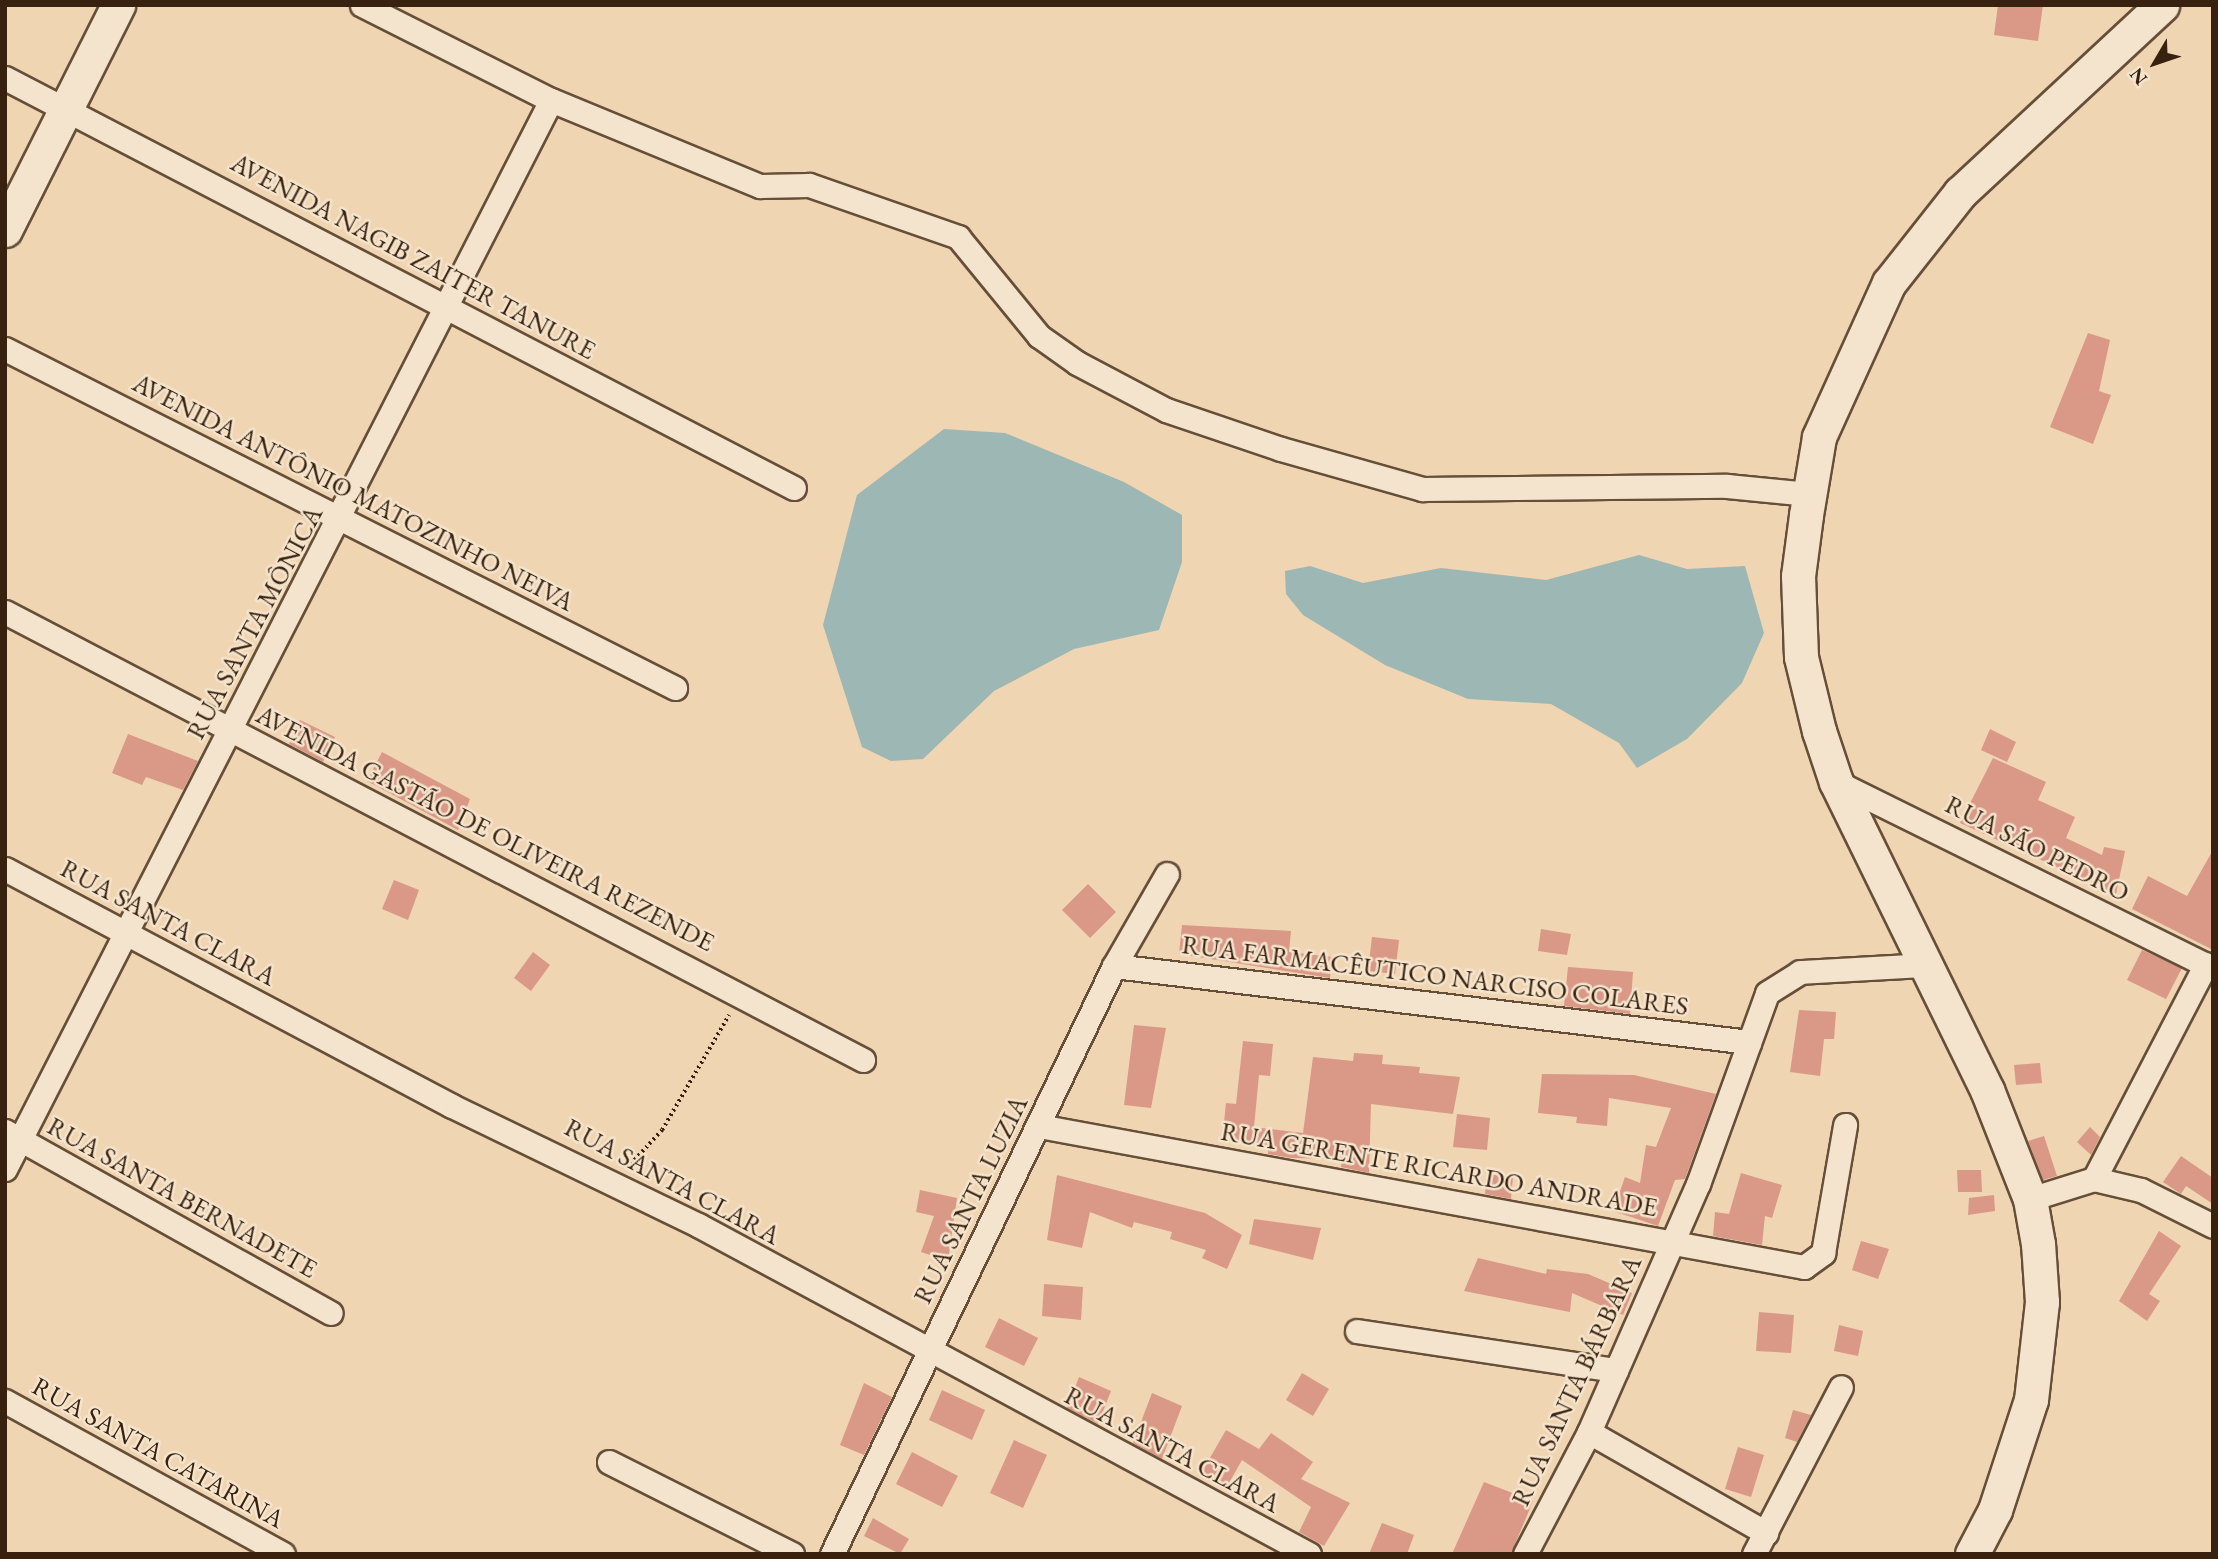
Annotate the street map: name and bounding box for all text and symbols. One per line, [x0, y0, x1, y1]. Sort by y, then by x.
north arrow [2120, 28, 2190, 98]
text: N [2124, 63, 2153, 90]
street label: AVENIDA NAGIB ZAITER TANURE [225, 147, 601, 367]
street label: AVENIDA ANTÔNIO MATOZINHO NEIVA [127, 368, 579, 618]
street label: RUA SANTA MÔNICA [180, 501, 330, 745]
street label: AVENIDA GASTÃO DE OLIVEIRA REZENDE [251, 699, 719, 959]
street label: RUA SÃO PEDRO [1940, 789, 2134, 909]
street label: RUA SANTA CLARA [55, 853, 281, 993]
street label: RUA FARMACÊUTICO NARCISO COLARES [1180, 929, 1690, 1023]
street label: RUA SANTA LUZIA [907, 1091, 1035, 1309]
street label: RUA SANTA BERNADETE [42, 1111, 322, 1285]
street label: RUA SANTA CLARA [559, 1112, 785, 1252]
street label: RUA GERENTE RICARDO ANDRADE [1218, 1116, 1660, 1224]
street label: RUA SANTA BÁRBARA [1505, 1251, 1649, 1511]
street label: RUA SANTA CATARINA [27, 1371, 289, 1535]
street label: RUA SANTA CLARA [1059, 1380, 1285, 1520]

